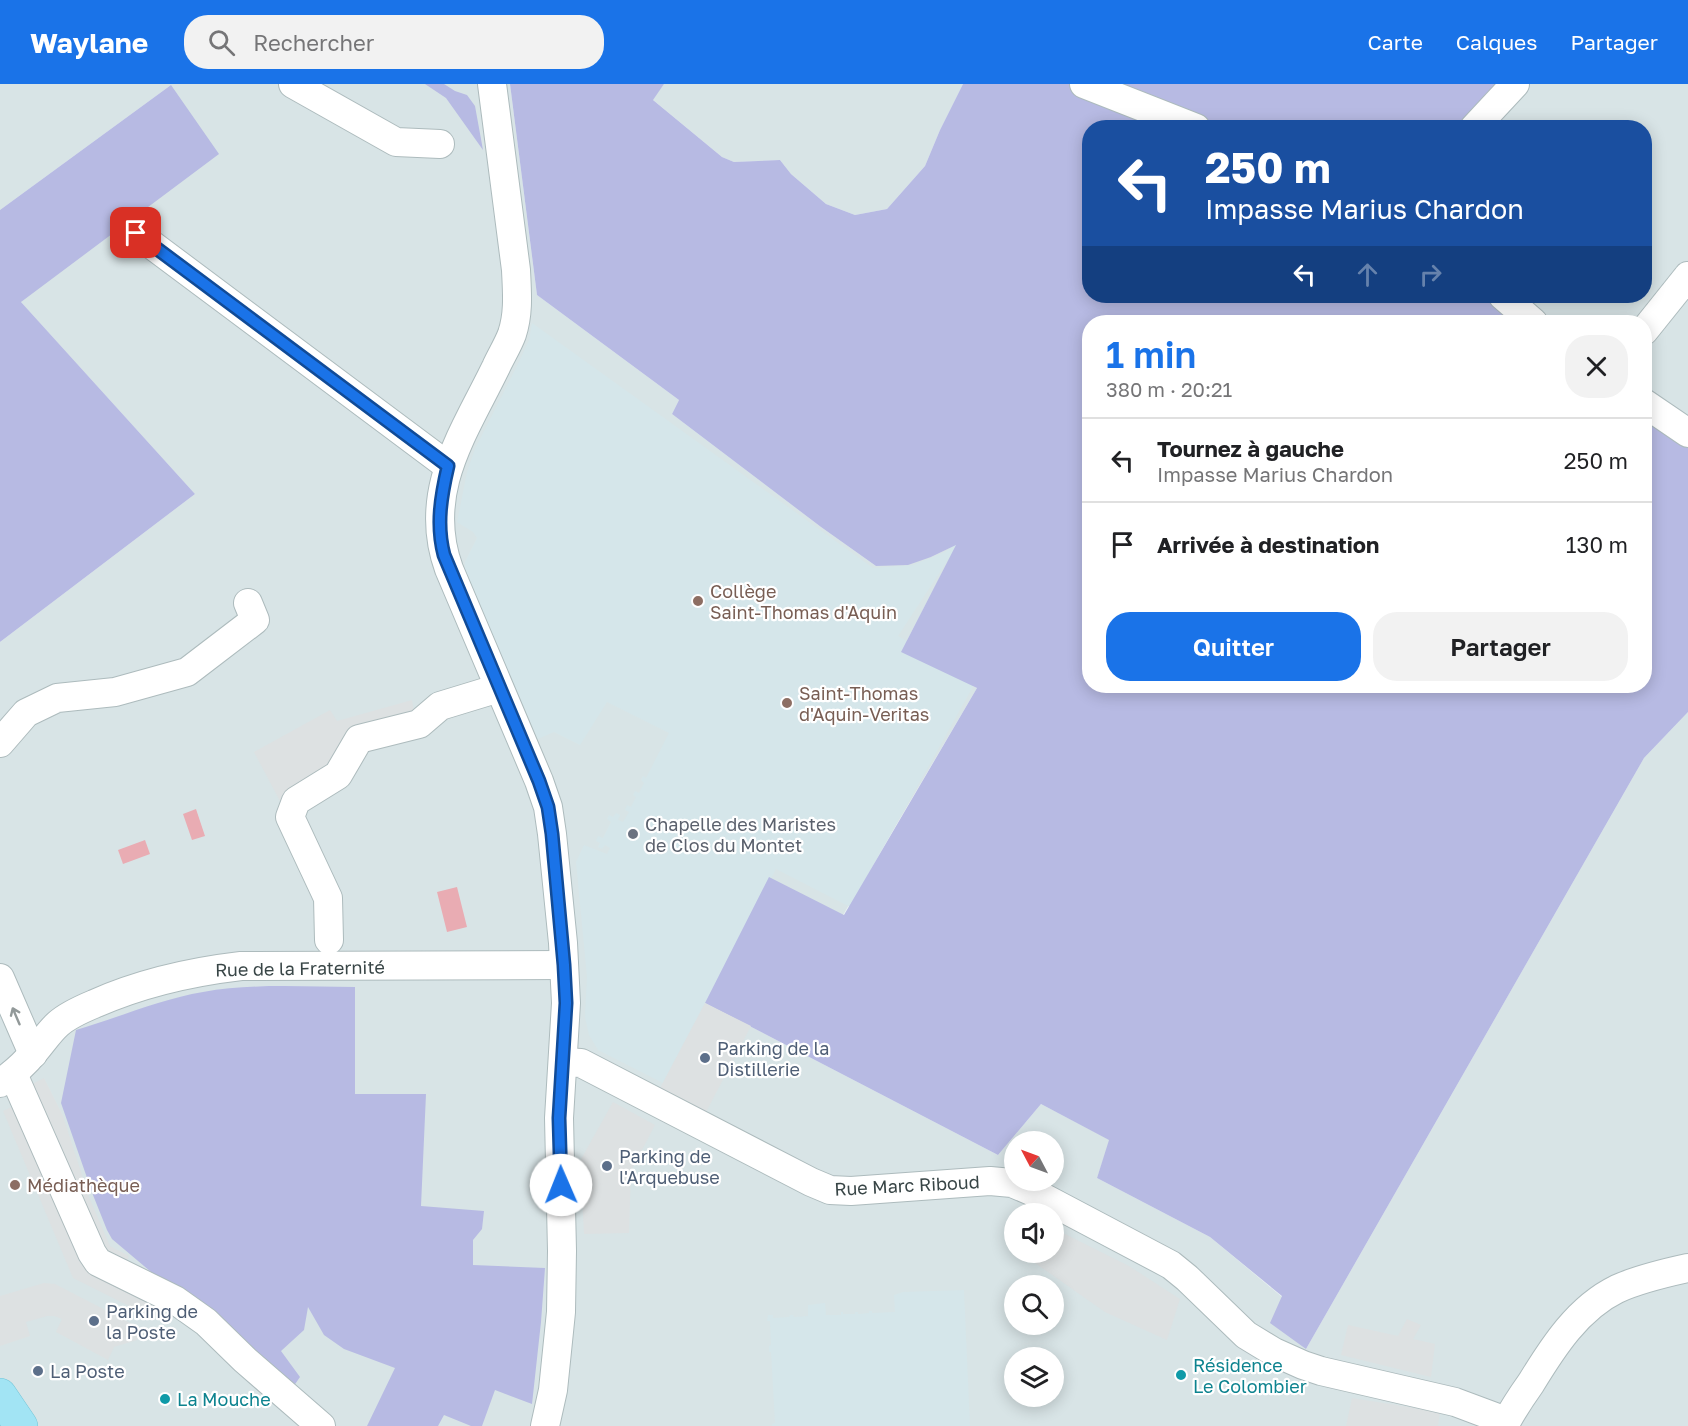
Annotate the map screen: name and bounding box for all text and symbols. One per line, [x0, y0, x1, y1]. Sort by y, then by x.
search box [184, 15, 604, 69]
text: Waylane [30, 26, 148, 59]
icon: search [205, 26, 238, 59]
text: Rechercher [253, 29, 374, 56]
text: Carte [1367, 29, 1423, 55]
text: Calques [1456, 29, 1537, 55]
text: Partager [1570, 29, 1658, 55]
text: 250 m [1205, 142, 1331, 192]
icon: left [1106, 144, 1184, 222]
text: Impasse Marius Chardon [1205, 193, 1524, 225]
pin [110, 207, 161, 258]
icon: arrive [119, 216, 152, 249]
icon: left [1288, 258, 1321, 291]
icon: ahead [1351, 258, 1384, 291]
icon: right [1414, 258, 1447, 291]
text: 1 min [1106, 333, 1196, 376]
button: close [1565, 335, 1628, 398]
text: 380 m · 20:21 [1106, 377, 1232, 401]
text: Tournez à gauche [1157, 435, 1344, 462]
icon: left [1106, 444, 1139, 477]
text: 250 m [1564, 447, 1628, 474]
text: Impasse Marius Chardon [1157, 462, 1393, 486]
icon: arrive [1106, 528, 1139, 561]
text: Arrivée à destination [1157, 531, 1379, 558]
text: 130 m [1566, 531, 1628, 558]
place label: Collège Saint-Thomas d'Aquin [710, 580, 897, 623]
marker: Collège Saint-Thomas d'Aquin [691, 594, 705, 608]
button: Quitter [1106, 612, 1361, 681]
button: Partager [1373, 612, 1628, 681]
place label: Saint-Thomas d'Aquin-Veritas [799, 682, 929, 725]
marker: Saint-Thomas d'Aquin-Veritas [780, 696, 794, 710]
place label: Chapelle des Maristes de Clos du Montet [645, 813, 836, 856]
marker: Chapelle des Maristes de Clos du Montet [626, 827, 640, 841]
street label: Rue de la Fraternité [215, 956, 385, 980]
one-way arrow [10, 1008, 21, 1026]
place label: Parking de la Distillerie [717, 1037, 829, 1080]
marker: Parking de la Distillerie [698, 1051, 712, 1065]
north arrow [1004, 1131, 1064, 1191]
map controls [1004, 1131, 1064, 1407]
place label: Parking de l'Arquebuse [619, 1145, 720, 1188]
position arrow [529, 1153, 593, 1217]
marker: Parking de l'Arquebuse [600, 1159, 614, 1173]
street label: Rue Marc Riboud [834, 1170, 980, 1200]
place label: Médiathèque [27, 1174, 140, 1196]
marker: Médiathèque [8, 1178, 22, 1192]
button: sound [1004, 1203, 1064, 1263]
button: search [1004, 1275, 1064, 1335]
place label: Parking de la Poste [106, 1300, 198, 1343]
marker: Parking de la Poste [87, 1314, 101, 1328]
button: layers [1004, 1347, 1064, 1407]
place label: Résidence Le Colombier [1193, 1354, 1307, 1397]
place label: La Poste [50, 1360, 125, 1382]
marker: La Poste [31, 1364, 45, 1378]
marker: Résidence Le Colombier [1174, 1368, 1188, 1382]
place label: La Mouche [177, 1388, 271, 1410]
marker: La Mouche [158, 1392, 172, 1406]

